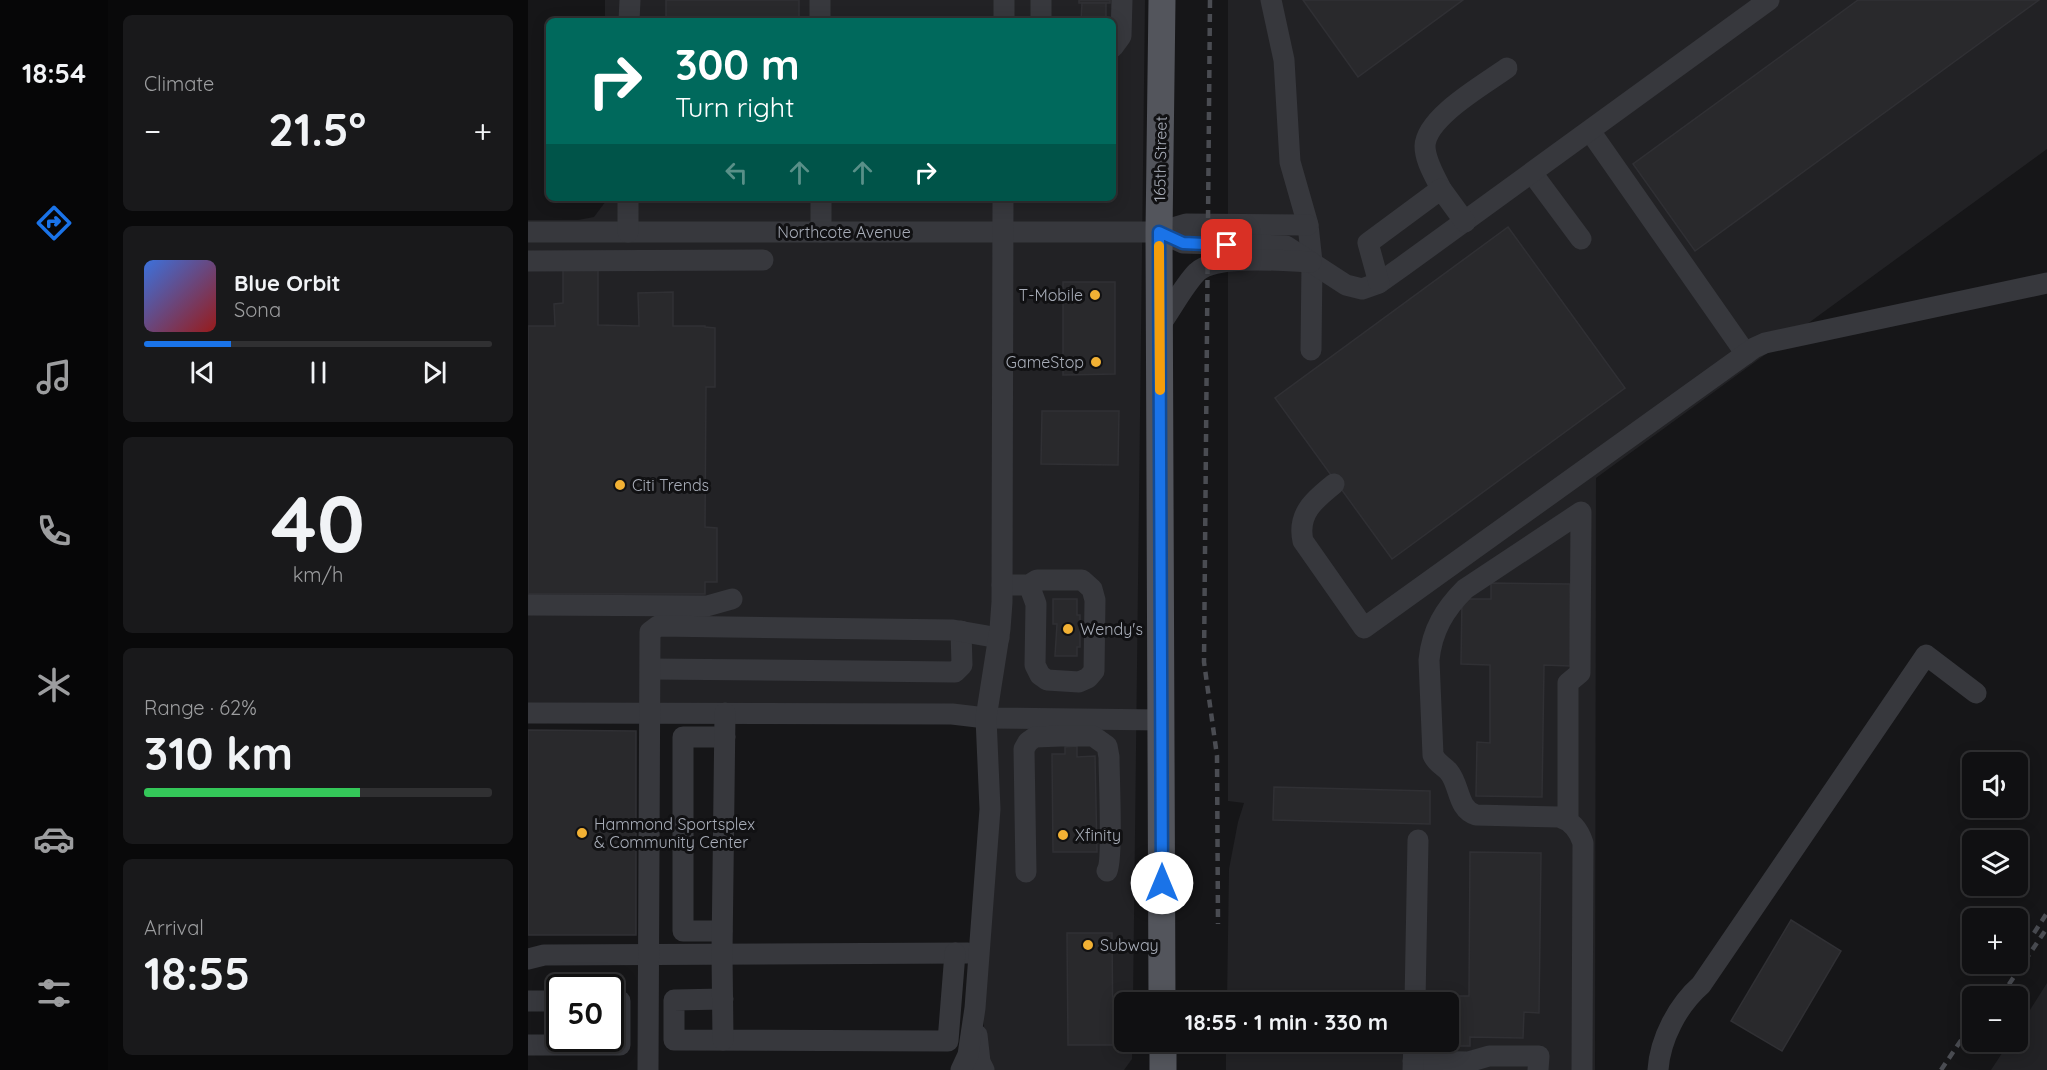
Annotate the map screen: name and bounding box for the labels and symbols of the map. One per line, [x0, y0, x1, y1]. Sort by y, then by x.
street label: 165th Street [1149, 116, 1171, 202]
pin [1201, 219, 1252, 270]
street label: Northcote Avenue [777, 222, 911, 242]
place label: T-Mobile [1019, 285, 1083, 305]
marker: T-Mobile [1088, 288, 1102, 302]
place label: GameStop [1006, 352, 1084, 372]
marker: GameStop [1089, 355, 1103, 369]
place label: Citi Trends [632, 475, 709, 495]
marker: Citi Trends [613, 478, 627, 492]
place label: Wendy's [1080, 619, 1143, 639]
marker: Wendy's [1061, 622, 1075, 636]
place label: Hammond Sportsplex & Community Center [594, 814, 755, 852]
place label: Xfinity [1075, 825, 1121, 845]
marker: Hammond Sportsplex & Community Center [575, 826, 589, 840]
marker: Xfinity [1056, 828, 1070, 842]
position arrow [1130, 851, 1194, 915]
place label: Subway [1100, 935, 1159, 955]
marker: Subway [1081, 938, 1095, 952]
speed limit sign: 50 [546, 974, 624, 1052]

